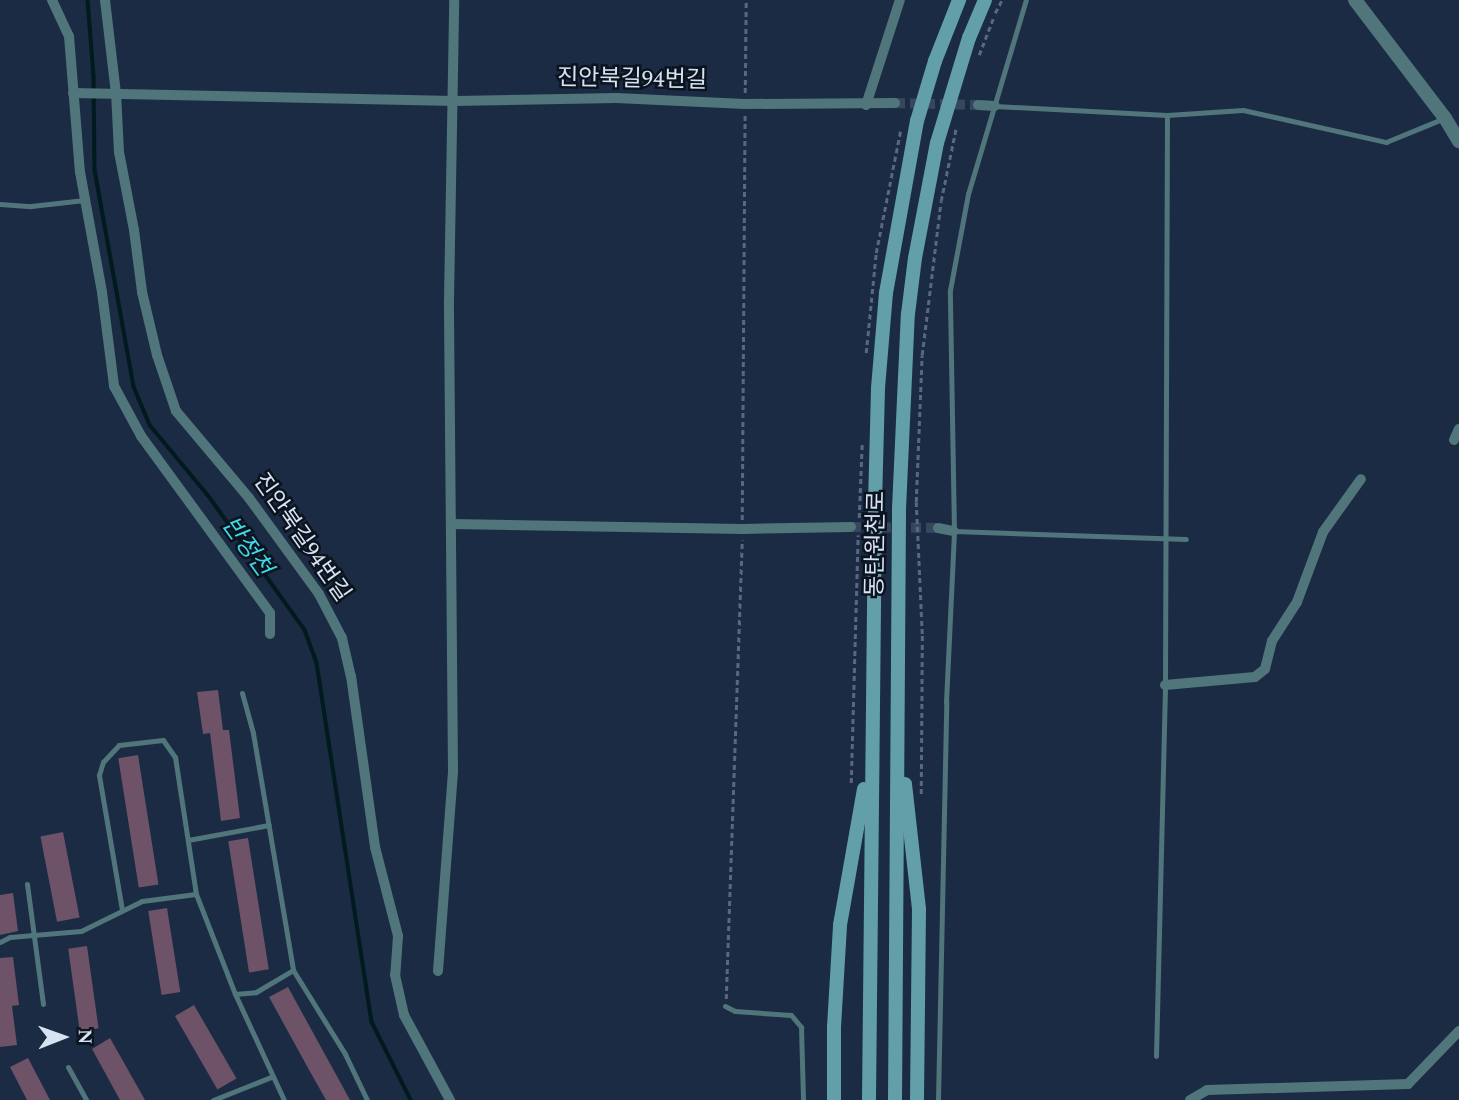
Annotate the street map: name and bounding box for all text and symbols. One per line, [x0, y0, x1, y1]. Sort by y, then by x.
street label: 진안북길94번길 [557, 65, 707, 95]
street label: 진안북길94번길 [247, 469, 355, 607]
street label: 동탄원천로 [862, 491, 892, 597]
water label: 반정천 [215, 512, 277, 582]
north arrow [28, 1002, 98, 1072]
text: N [70, 1029, 99, 1045]

